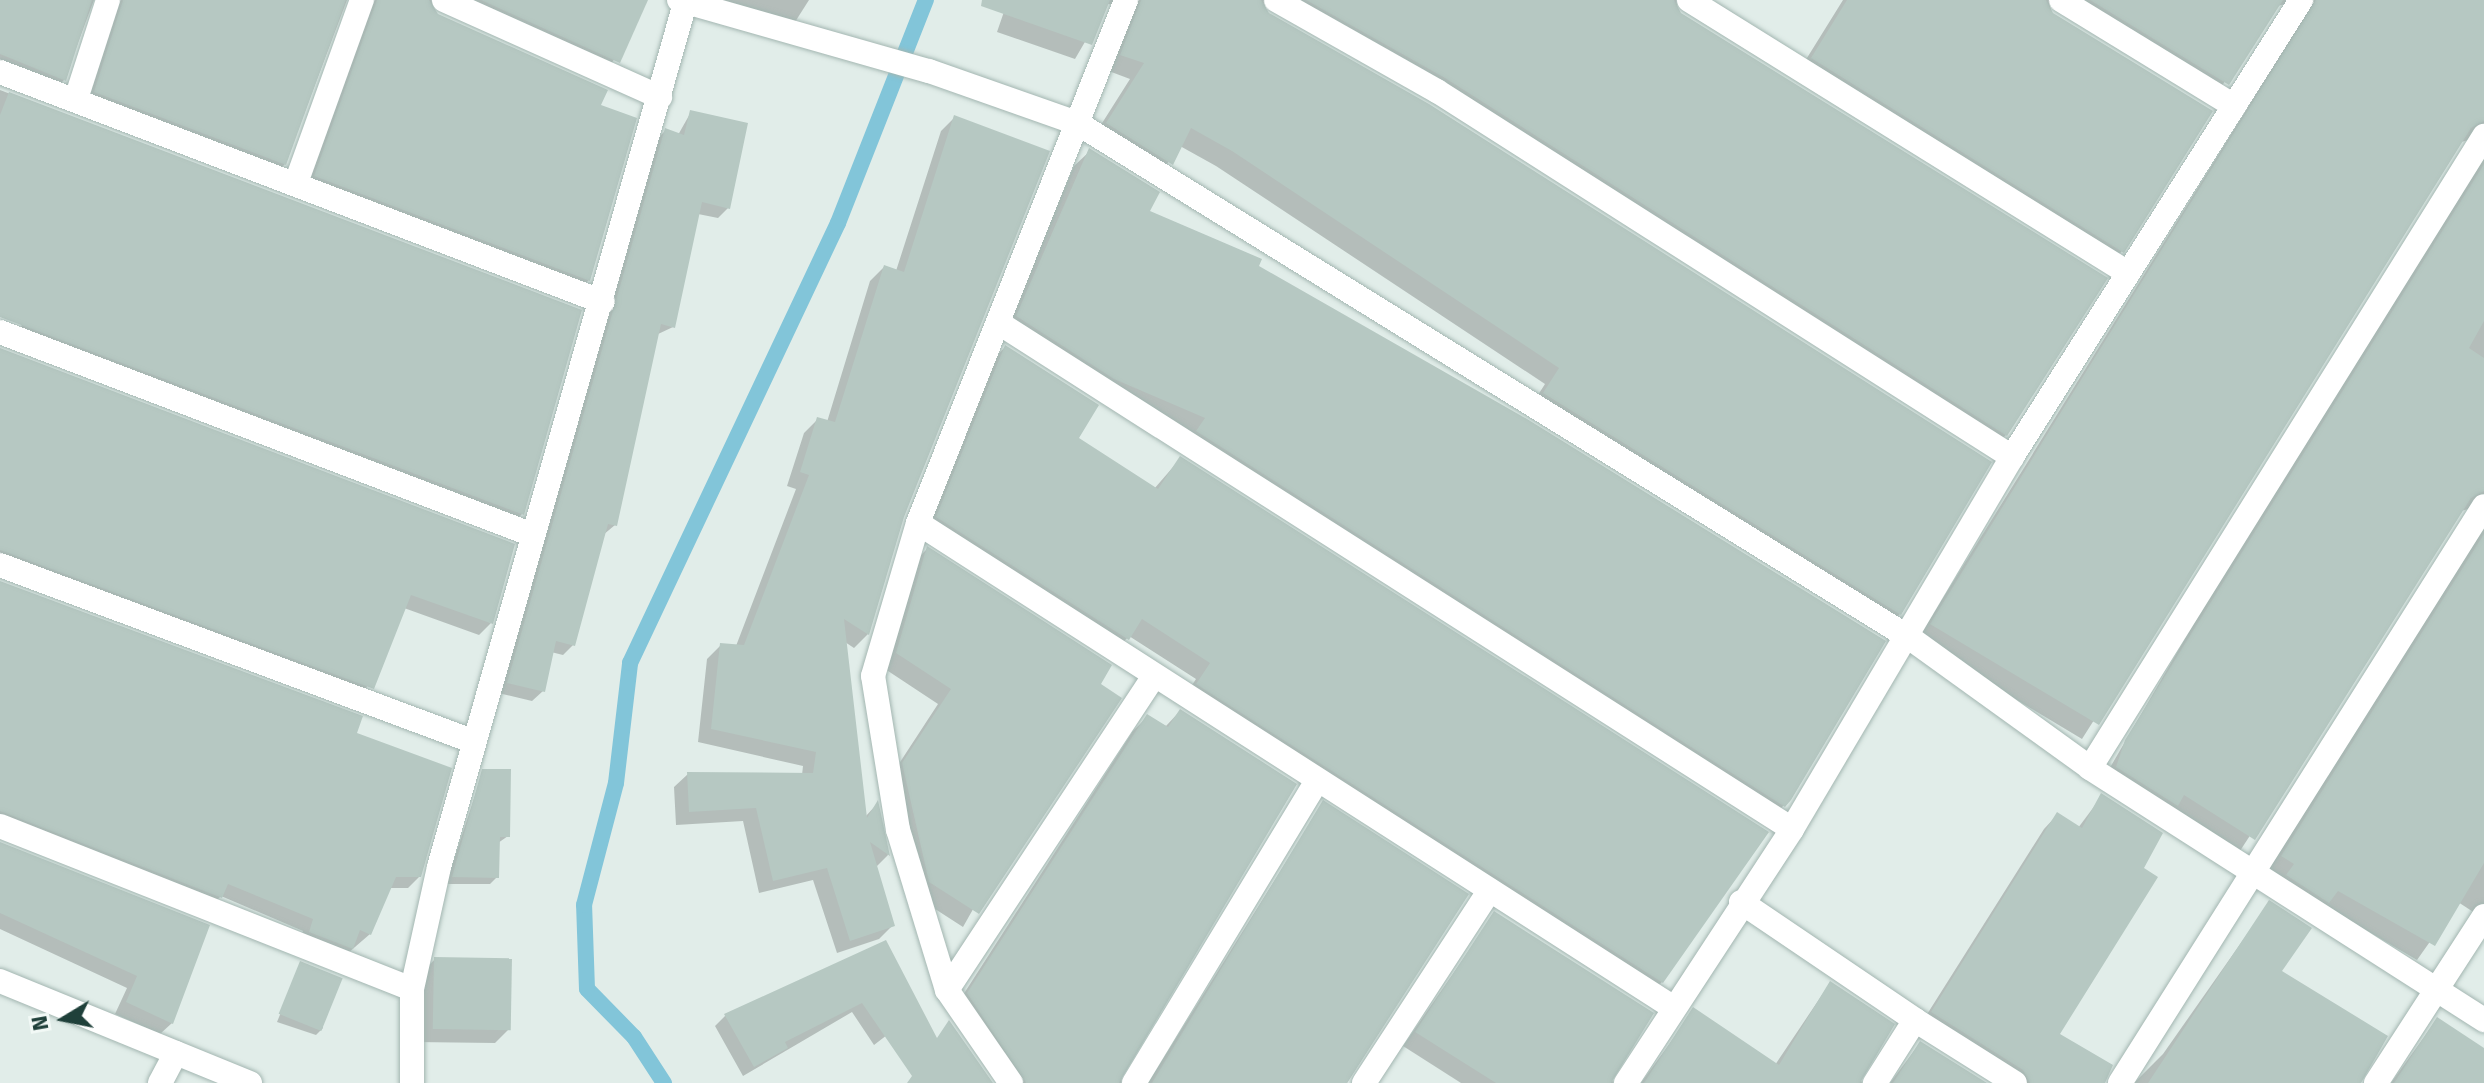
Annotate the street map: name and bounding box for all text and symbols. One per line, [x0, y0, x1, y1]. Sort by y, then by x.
north arrow [24, 979, 104, 1059]
text: N [25, 1014, 54, 1033]

